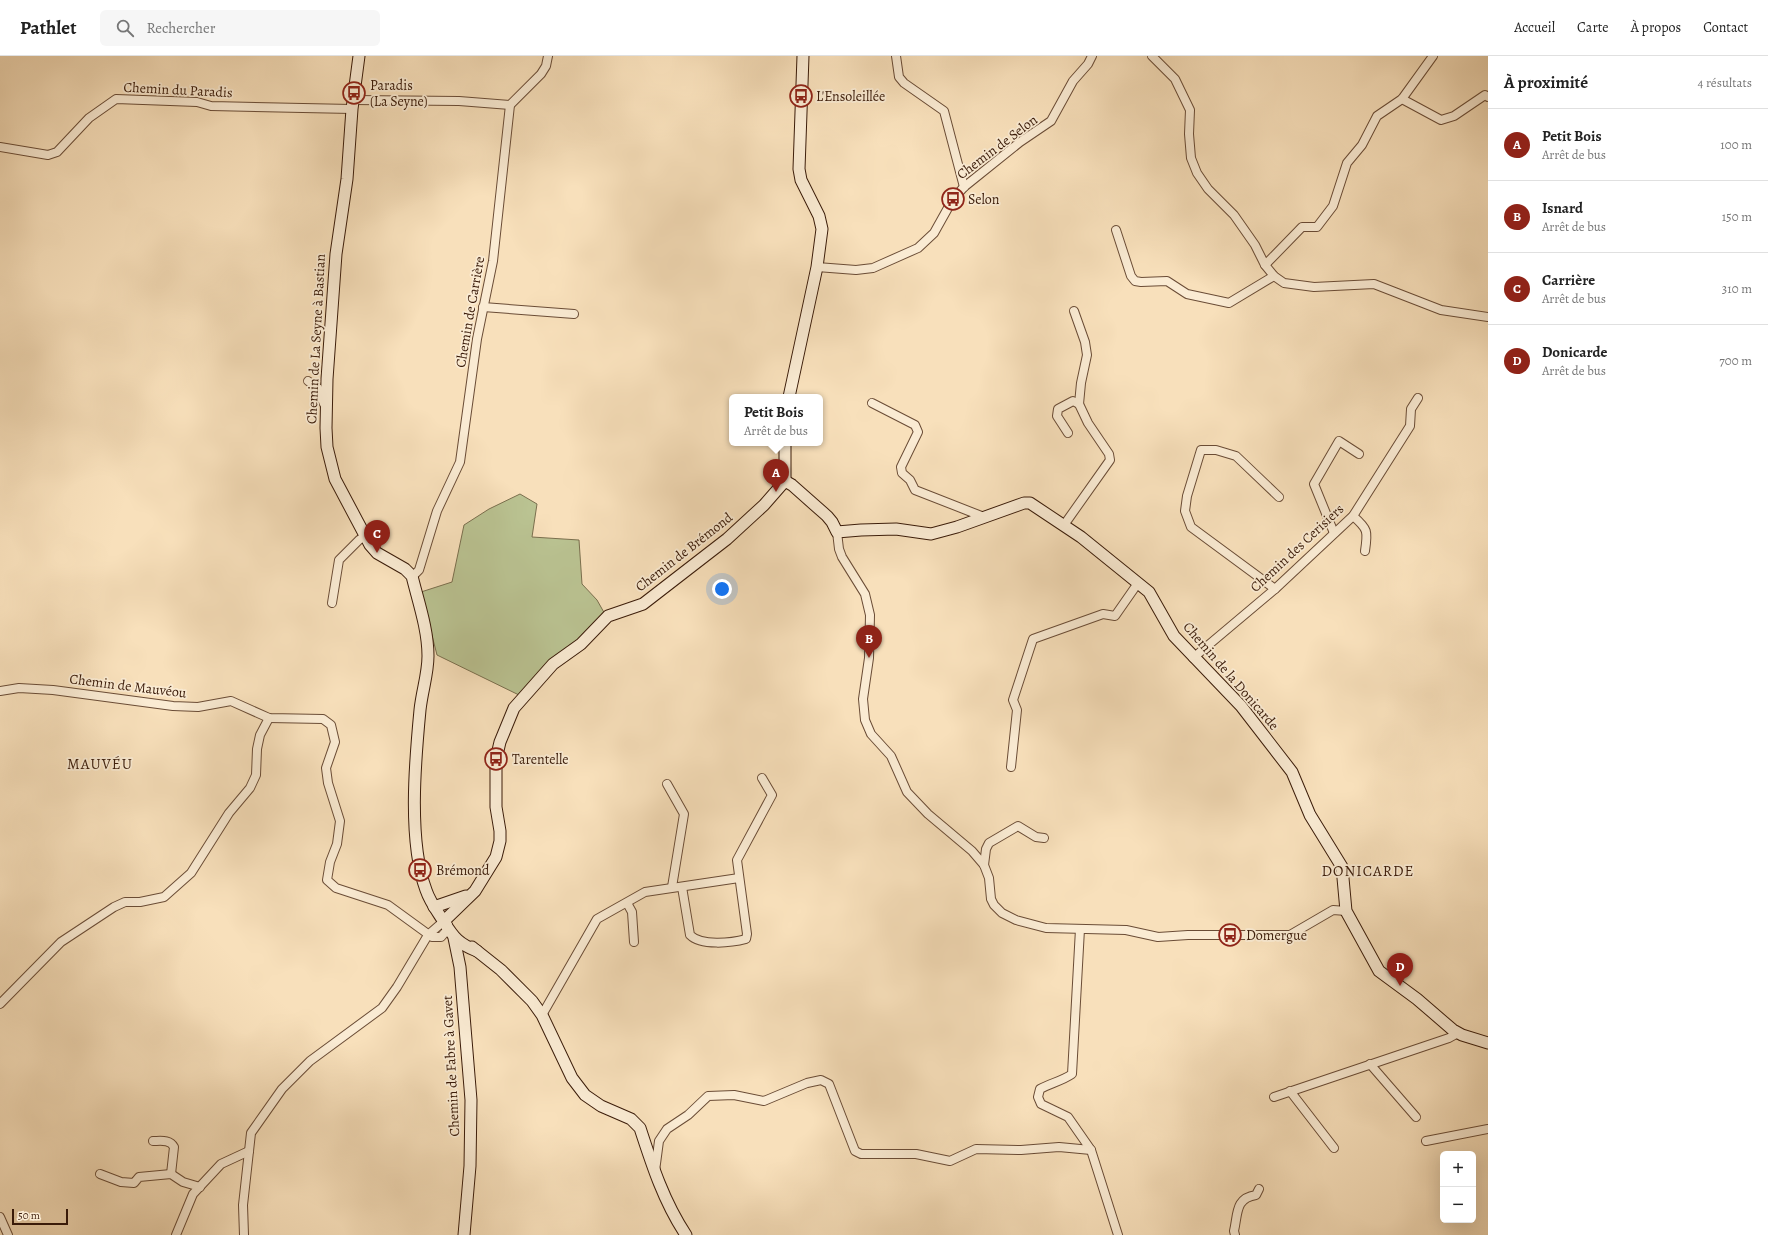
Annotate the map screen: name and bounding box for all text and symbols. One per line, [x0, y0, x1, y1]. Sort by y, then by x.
search box [100, 10, 380, 46]
text: Pathlet [20, 15, 76, 41]
icon: search [114, 17, 136, 39]
text: Rechercher [146, 18, 215, 38]
text: Accueil [1514, 18, 1555, 37]
text: Carte [1577, 18, 1609, 37]
text: À propos [1631, 18, 1681, 37]
text: Contact [1703, 18, 1748, 37]
text: À proximité [1504, 71, 1588, 94]
text: 4 résultats [1698, 74, 1752, 91]
place label: Paradis (La Seyne) [370, 76, 428, 111]
street label: Chemin du Paradis [123, 78, 233, 102]
bus stop icon: Paradis (La Seyne) [341, 80, 367, 106]
bus stop icon: L'Ensoleillée [788, 83, 814, 109]
place label: L'Ensoleillée [816, 87, 885, 106]
street label: Chemin de Selon [953, 110, 1042, 184]
text: Petit Bois [1542, 126, 1602, 146]
text: A [1513, 136, 1521, 153]
text: 100 m [1720, 136, 1752, 153]
text: Arrêt de bus [1542, 146, 1606, 163]
bus stop icon: Selon [940, 186, 966, 212]
place label: Selon [968, 190, 1000, 209]
text: Isnard [1542, 198, 1583, 218]
text: B [1513, 208, 1521, 225]
text: 150 m [1722, 208, 1752, 225]
text: Arrêt de bus [1542, 218, 1606, 235]
street label: Chemin de La Seyne à Bastian [302, 253, 330, 425]
street label: Chemin de Carrière [451, 255, 489, 369]
text: Carrière [1542, 270, 1595, 290]
text: C [1513, 280, 1521, 297]
text: 310 m [1722, 280, 1752, 297]
text: Arrêt de bus [1542, 290, 1606, 307]
text: Donicarde [1542, 342, 1607, 362]
text: D [1512, 352, 1522, 369]
text: 700 m [1719, 352, 1752, 369]
text: Arrêt de bus [1542, 362, 1606, 379]
popup [729, 394, 823, 446]
text: Petit Bois [744, 402, 804, 422]
text: Arrêt de bus [744, 422, 808, 439]
pin: A [763, 459, 789, 492]
street label: Chemin des Cerisiers [1246, 500, 1348, 596]
street label: Chemin de Brémond [631, 508, 737, 596]
pin: C [364, 520, 390, 553]
your location [712, 579, 732, 599]
street label: Chemin de la Donicarde [1179, 618, 1283, 734]
pin: B [856, 625, 882, 658]
street label: Chemin de Mauvéou [68, 669, 188, 703]
bus stop icon: Tarentelle [483, 746, 509, 772]
place label: Tarentelle [512, 750, 569, 769]
district label: MAUVÉU [67, 754, 133, 774]
bus stop icon: Brémond [407, 857, 433, 883]
place label: Brémond [436, 861, 490, 880]
district label: DONICARDE [1322, 861, 1414, 881]
bus stop icon: Domergue [1217, 922, 1243, 948]
place label: Domergue [1246, 926, 1307, 945]
pin: D [1387, 953, 1413, 986]
street label: Chemin de Fabre à Gavet [438, 995, 464, 1137]
map controls [1440, 1151, 1476, 1223]
button: + [1440, 1151, 1476, 1187]
button: − [1440, 1187, 1476, 1223]
scale bar [12, 1207, 68, 1226]
text: 50 m [18, 1208, 40, 1223]

